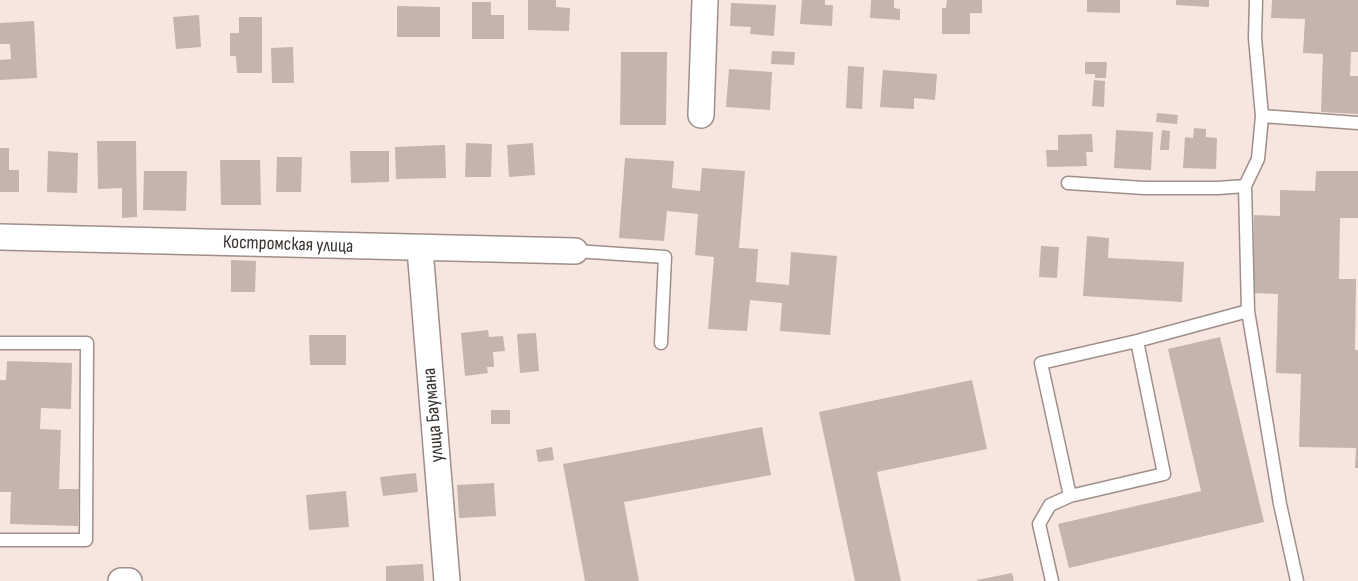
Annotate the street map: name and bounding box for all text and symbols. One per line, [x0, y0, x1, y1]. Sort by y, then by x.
street label: Костромская улица [222, 231, 354, 259]
street label: улица Баумана [419, 367, 449, 463]

